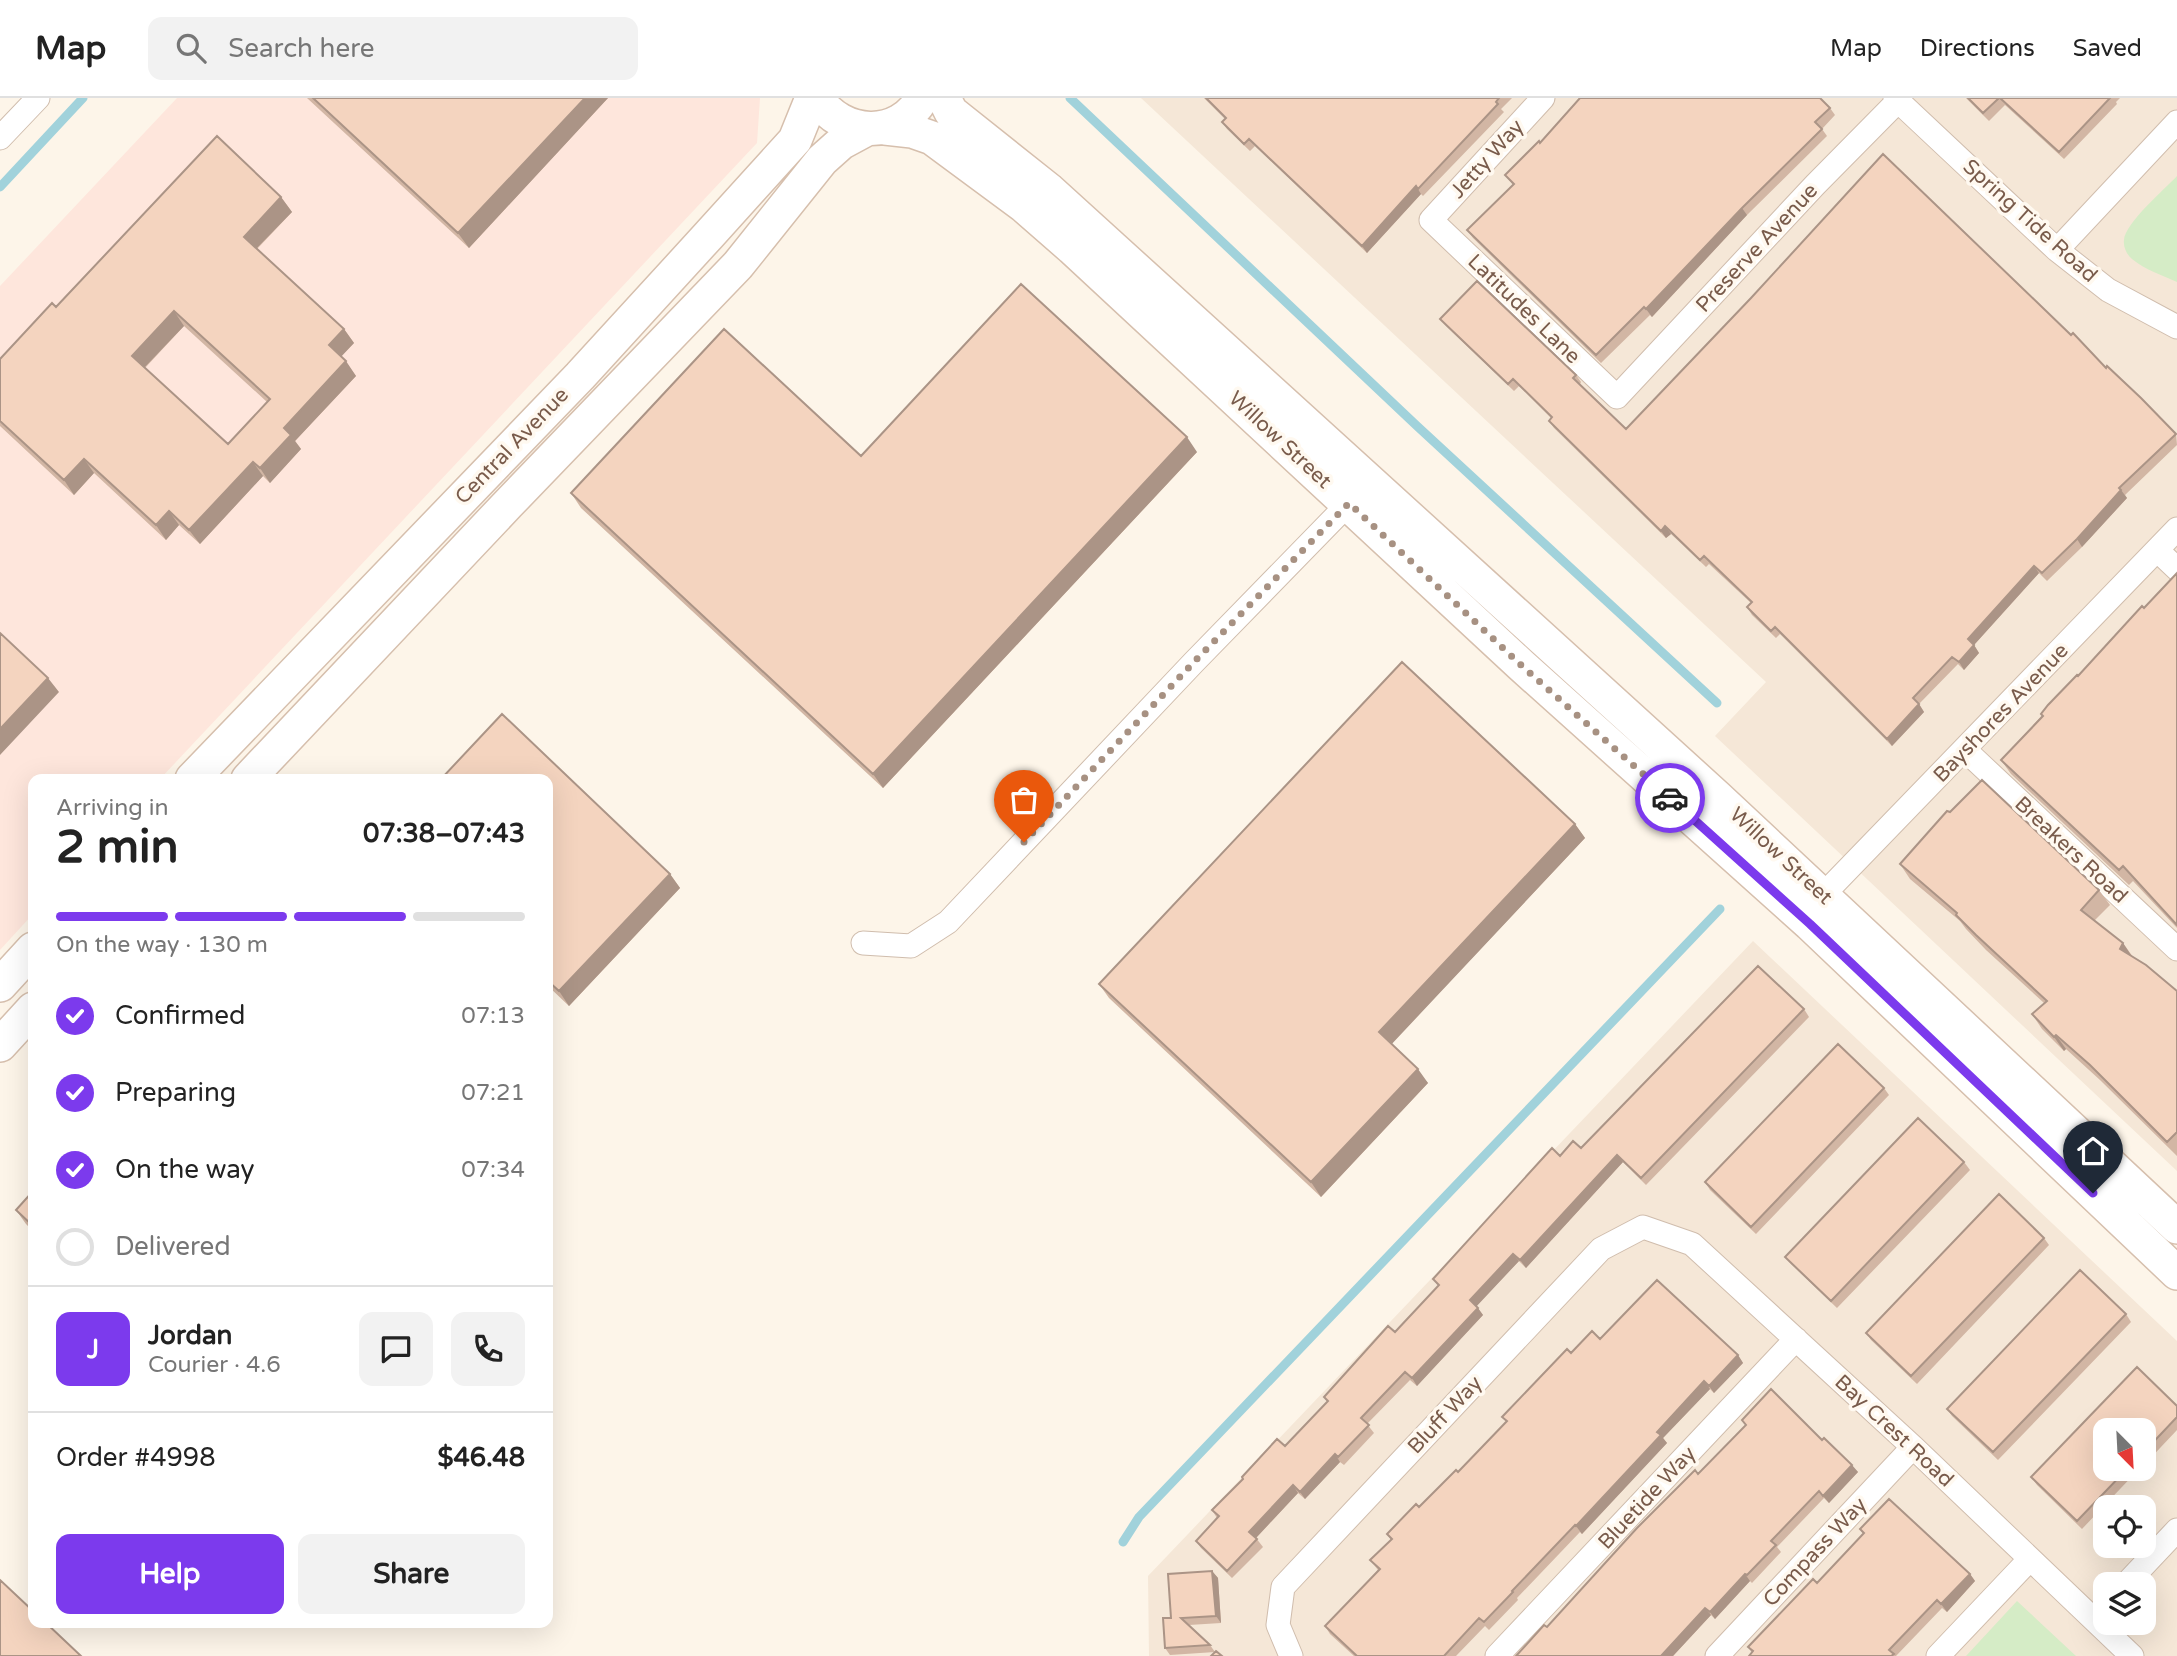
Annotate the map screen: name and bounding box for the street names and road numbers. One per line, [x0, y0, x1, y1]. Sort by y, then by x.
street label: Jetty Way [1445, 114, 1529, 204]
street label: Spring Tide Road [1958, 154, 2102, 288]
street label: Preserve Avenue [1691, 178, 1823, 318]
street label: Latitudes Lane [1462, 249, 1586, 369]
street label: Central Avenue [450, 382, 574, 509]
street label: Willow Street [1223, 386, 1337, 494]
street label: Bayshores Avenue [1928, 638, 2074, 788]
street label: Breakers Road [2009, 791, 2133, 909]
street label: Willow Street [1724, 802, 1838, 910]
street label: Bay Crest Road [1829, 1370, 1959, 1492]
street label: Bluff Way [1403, 1371, 1487, 1459]
street label: Bluetide Way [1593, 1441, 1701, 1555]
street label: Compass Way [1758, 1492, 1872, 1612]

